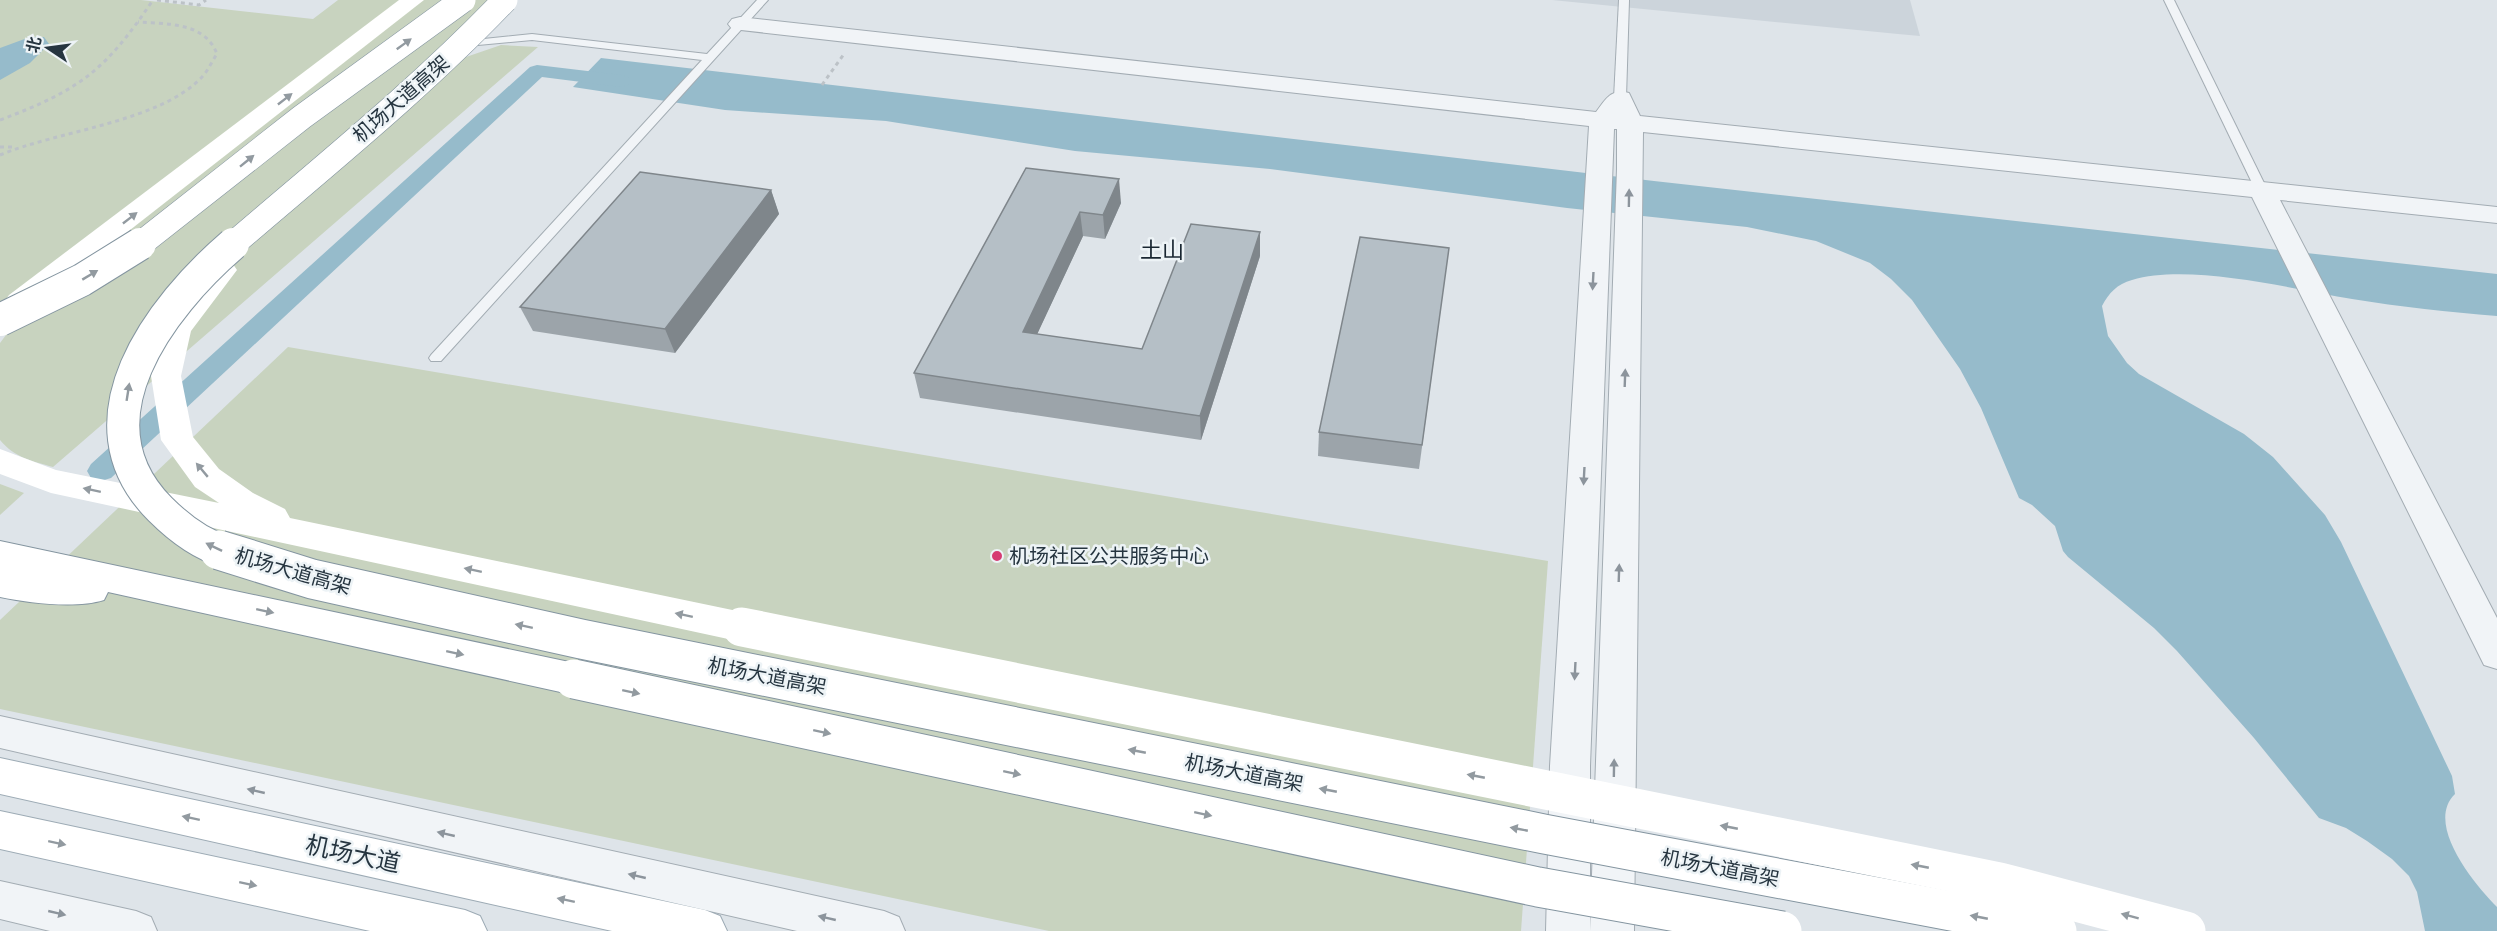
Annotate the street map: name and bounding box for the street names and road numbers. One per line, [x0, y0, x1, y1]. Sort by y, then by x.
street label: 机场大道高架 [349, 51, 453, 147]
street label: 机场大道高架 [232, 544, 354, 598]
street label: 机场大道高架 [706, 654, 828, 698]
street label: 机场大道高架 [1183, 751, 1305, 795]
street label: 机场大道 [303, 831, 403, 877]
street label: 机场大道高架 [1659, 846, 1781, 890]

